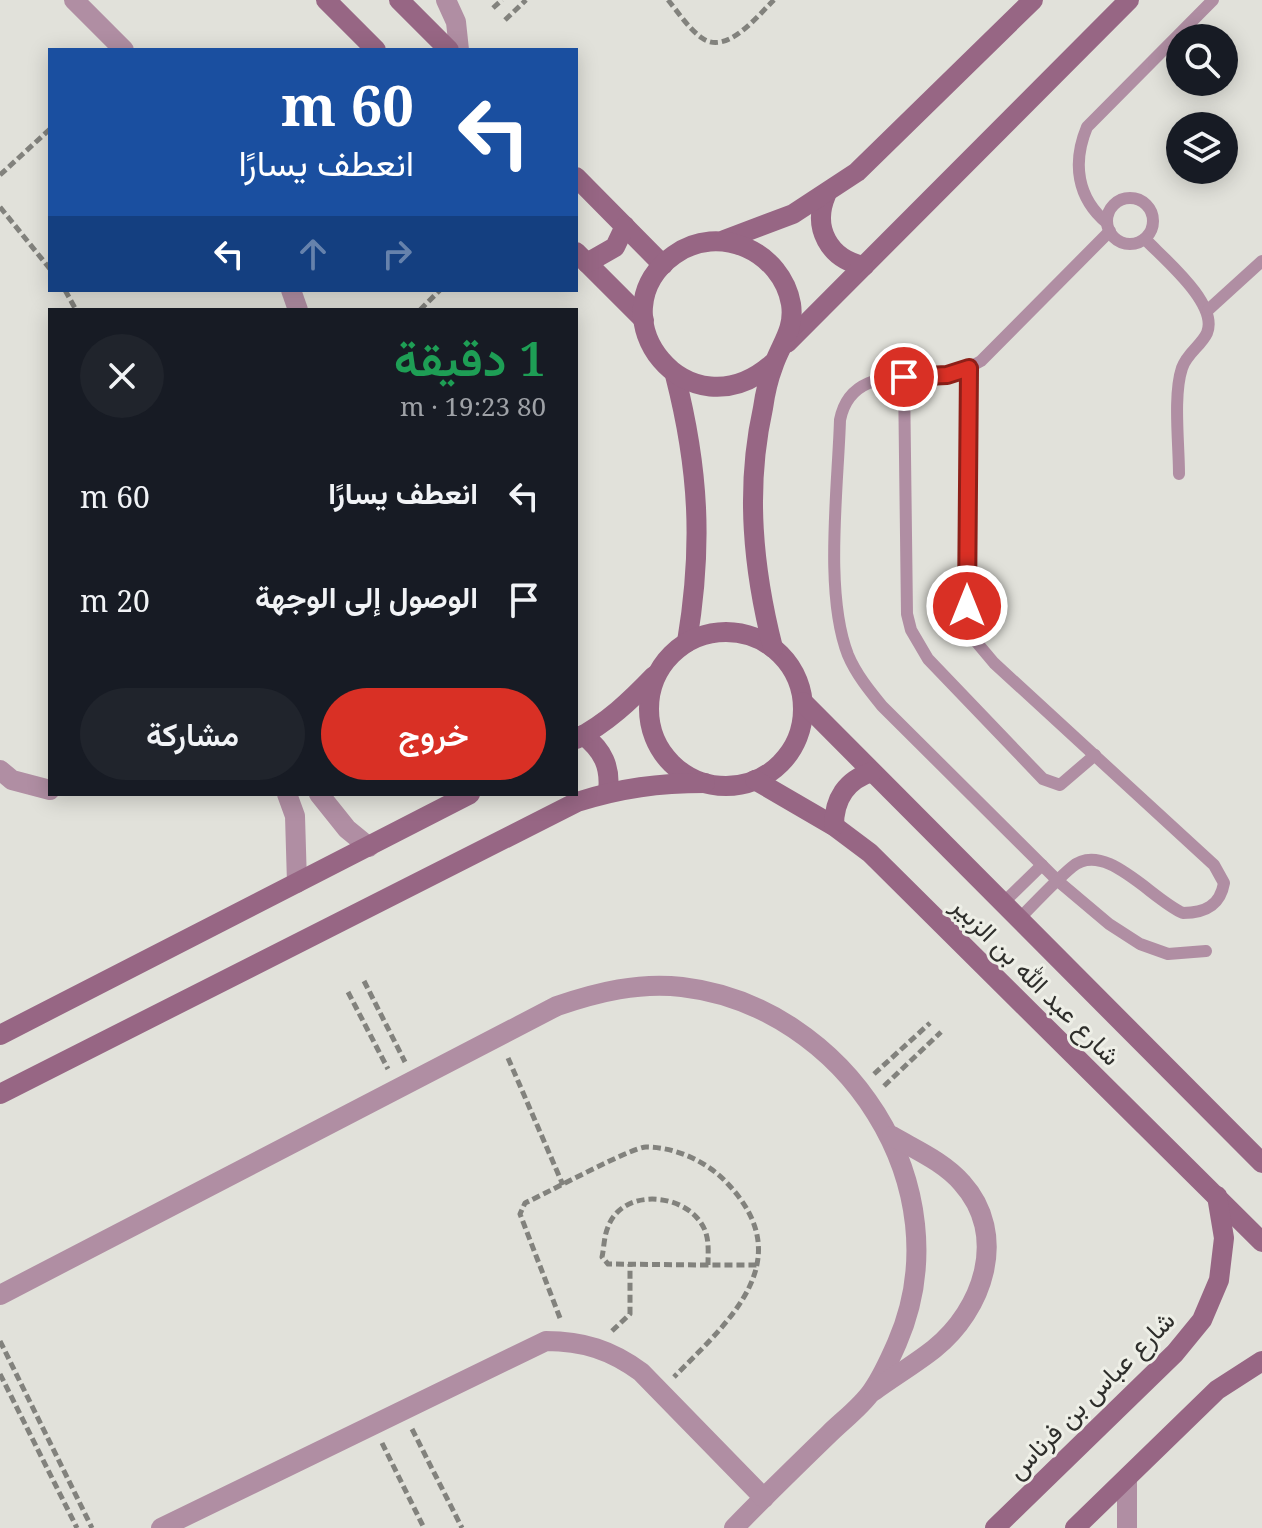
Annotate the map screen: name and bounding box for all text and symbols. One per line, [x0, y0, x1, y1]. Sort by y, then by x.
map controls [1166, 24, 1238, 184]
button: search [1166, 24, 1238, 96]
text: 60 m [281, 66, 414, 142]
icon: left [442, 80, 546, 184]
button: layers [1166, 112, 1238, 184]
text: انعطف يسارًا [238, 138, 414, 187]
icon: left [207, 232, 251, 276]
icon: ahead [291, 232, 335, 276]
icon: right [375, 232, 419, 276]
text: 1 دقيقة [394, 325, 546, 390]
button: close [80, 334, 164, 418]
pin [870, 343, 938, 411]
icon: arrive [882, 355, 926, 399]
text: 80 m · 19:23 [400, 388, 546, 424]
text: انعطف يسارًا [328, 472, 478, 513]
icon: left [502, 474, 546, 518]
text: 60 m [80, 476, 150, 517]
position arrow [925, 564, 1009, 648]
text: الوصول إلى الوجهة [255, 576, 478, 617]
icon: arrive [502, 578, 546, 622]
text: 20 m [80, 580, 150, 621]
button: مشاركة [80, 688, 305, 780]
button: خروج [321, 688, 546, 780]
street label: شارع عبد الله بن الزبير [943, 887, 1129, 1074]
street label: شارع عباس بن فرناس [998, 1302, 1183, 1487]

